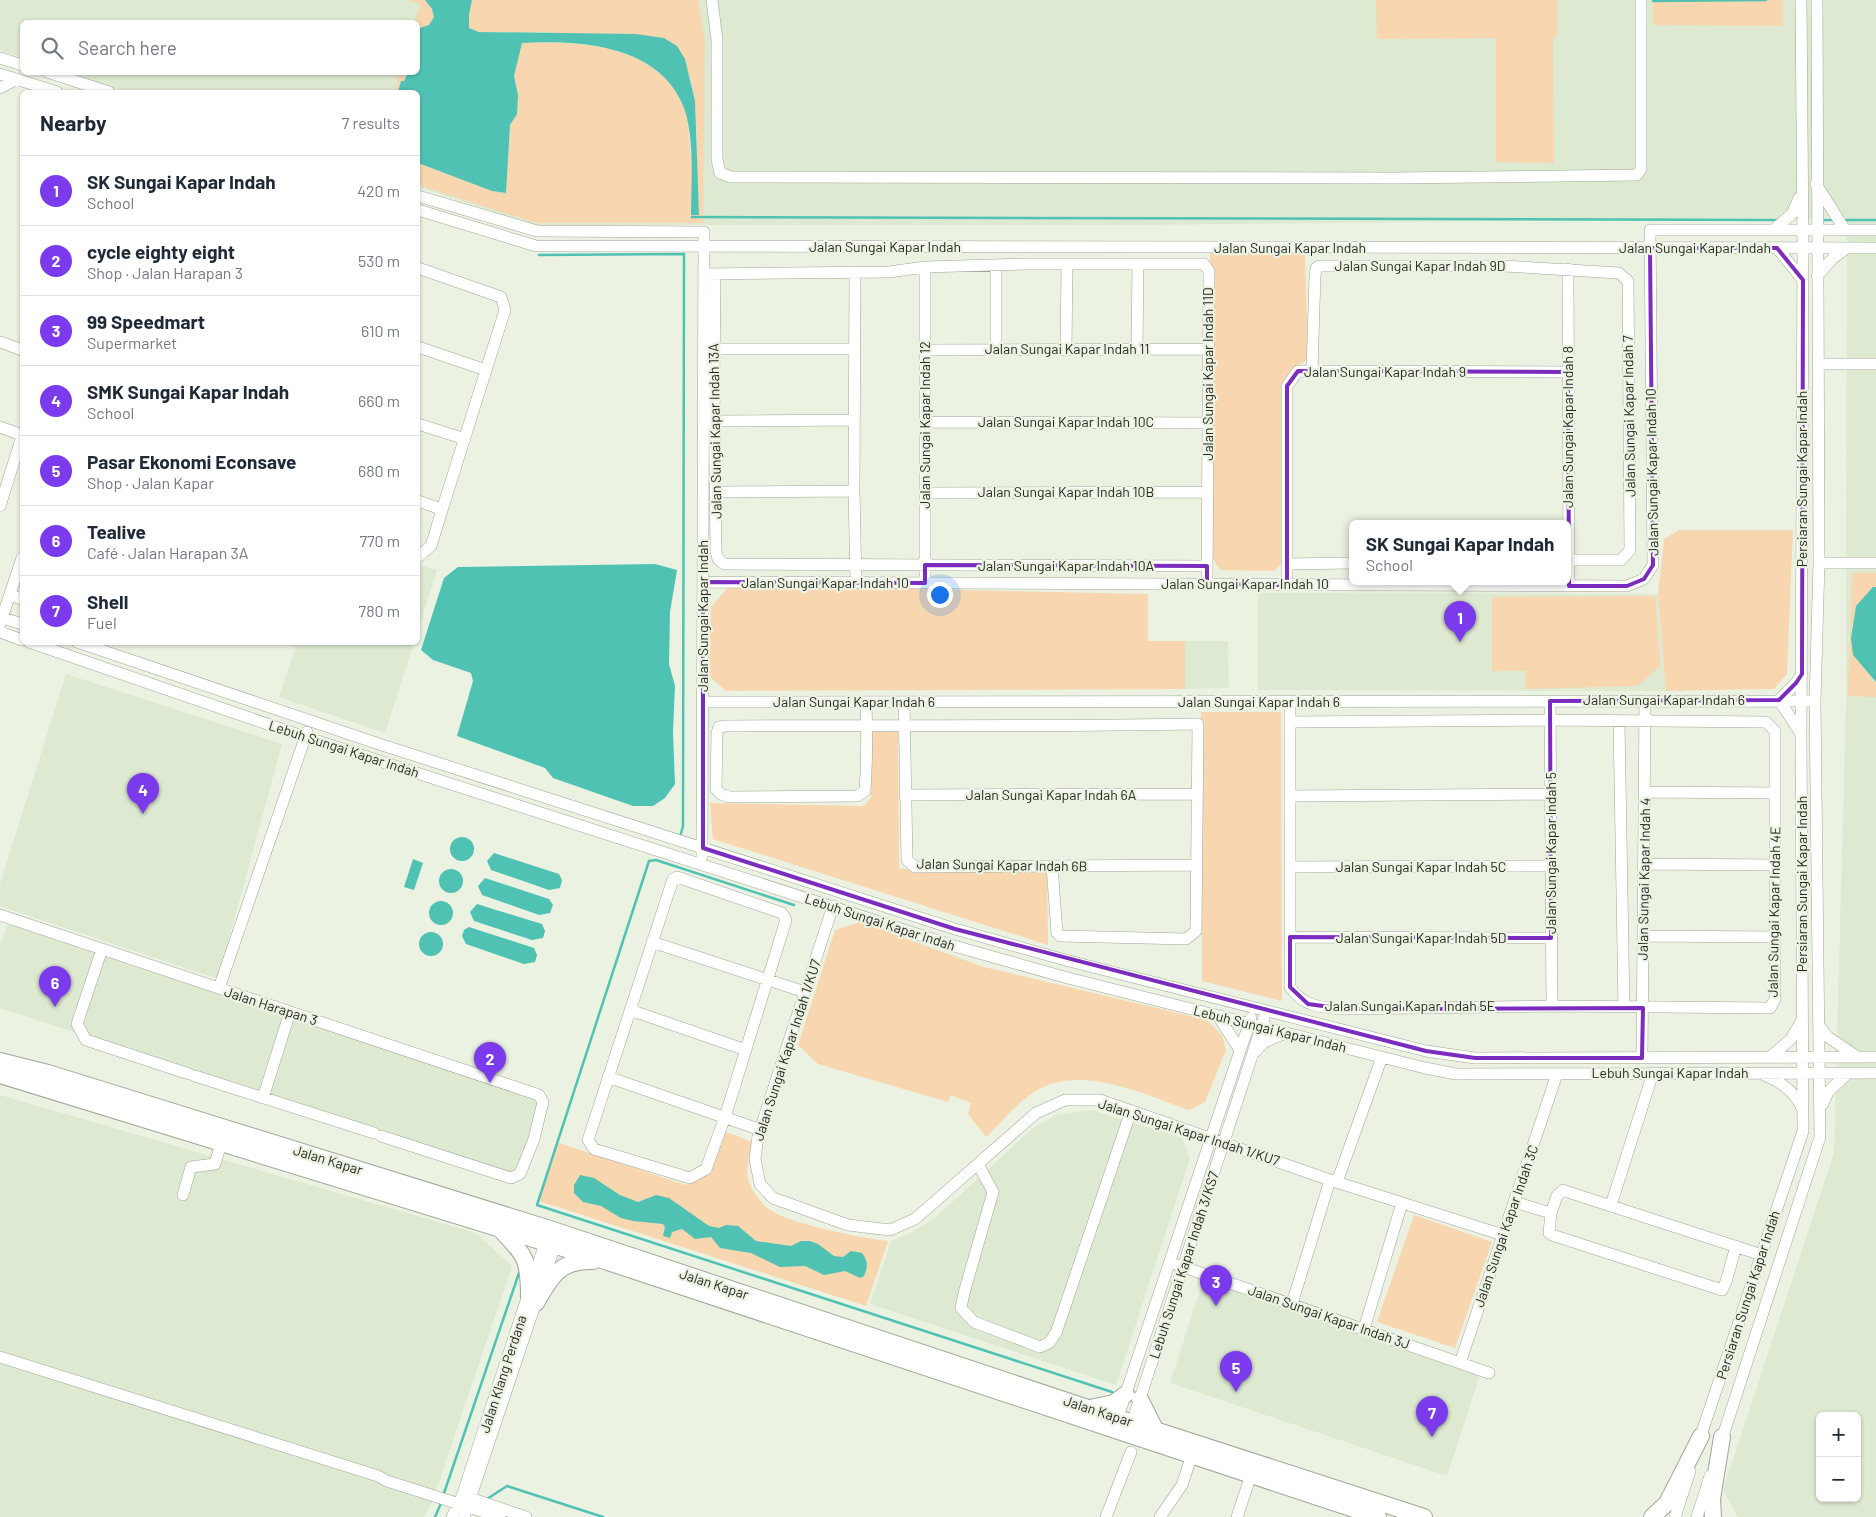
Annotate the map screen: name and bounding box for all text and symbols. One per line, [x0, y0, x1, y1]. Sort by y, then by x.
search box [20, 20, 420, 75]
icon: search [38, 34, 66, 62]
text: Search here [78, 36, 177, 59]
text: Nearby [40, 110, 106, 135]
text: 7 results [342, 113, 400, 132]
text: SK Sungai Kapar Indah [87, 170, 276, 193]
text: 1 [53, 181, 59, 200]
text: 420 m [357, 181, 400, 200]
text: School [87, 193, 134, 212]
street label: Jalan Sungai Kapar Indah [809, 238, 961, 255]
street label: Jalan Sungai Kapar Indah [1214, 239, 1366, 256]
street label: Jalan Sungai Kapar Indah [1619, 239, 1771, 256]
text: cycle eighty eight [87, 240, 235, 263]
text: 2 [52, 251, 60, 270]
text: 530 m [358, 251, 400, 270]
street label: Jalan Sungai Kapar Indah 9D [1335, 257, 1505, 274]
text: Shop · Jalan Harapan 3 [87, 263, 243, 282]
street label: Jalan Sungai Kapar Indah 11D [1199, 287, 1216, 461]
text: 99 Speedmart [87, 310, 205, 333]
text: 3 [52, 321, 60, 340]
text: 610 m [361, 321, 400, 340]
text: Supermarket [87, 333, 177, 352]
street label: Jalan Sungai Kapar Indah 7 [1619, 335, 1638, 497]
street label: Jalan Sungai Kapar Indah 11 [985, 340, 1149, 357]
street label: Jalan Sungai Kapar Indah 12 [916, 341, 933, 509]
street label: Jalan Sungai Kapar Indah 13A [704, 343, 725, 519]
street label: Jalan Sungai Kapar Indah 8 [1559, 346, 1576, 508]
street label: Jalan Sungai Kapar Indah 9 [1304, 363, 1466, 380]
text: SMK Sungai Kapar Indah [87, 380, 289, 403]
street label: Jalan Sungai Kapar Indah 10 [1642, 388, 1661, 556]
text: 4 [51, 391, 61, 410]
text: 660 m [358, 391, 400, 410]
street label: Persiaran Sungai Kapar Indah [1793, 391, 1810, 567]
text: School [87, 403, 134, 422]
street label: Jalan Sungai Kapar Indah 10C [978, 413, 1154, 430]
text: Pasar Ekonomi Econsave [87, 450, 296, 473]
text: 5 [52, 461, 60, 480]
text: 680 m [358, 461, 400, 480]
text: Shop · Jalan Kapar [87, 473, 214, 492]
street label: Jalan Sungai Kapar Indah 10B [978, 483, 1154, 500]
text: Tealive [87, 520, 146, 543]
popup [1349, 520, 1571, 585]
text: 6 [52, 531, 60, 550]
text: 770 m [359, 531, 400, 550]
text: SK Sungai Kapar Indah [1366, 532, 1554, 555]
street label: Jalan Sungai Kapar Indah [694, 540, 711, 692]
text: Café · Jalan Harapan 3A [87, 543, 248, 562]
text: School [1366, 555, 1413, 574]
street label: Jalan Sungai Kapar Indah 10A [978, 557, 1155, 574]
street label: Jalan Sungai Kapar Indah 10 [741, 574, 909, 591]
street label: Jalan Sungai Kapar Indah 10 [1161, 575, 1329, 592]
your location [927, 582, 953, 608]
text: Shell [87, 590, 128, 613]
text: 7 [52, 601, 60, 620]
text: 780 m [359, 601, 400, 620]
pin: 1 [1444, 601, 1476, 642]
text: Fuel [87, 613, 117, 632]
street label: Jalan Sungai Kapar Indah 6 [1583, 691, 1745, 708]
street label: Jalan Sungai Kapar Indah 6 [773, 693, 935, 710]
street label: Jalan Sungai Kapar Indah 6 [1178, 693, 1340, 710]
street label: Lebuh Sungai Kapar Indah [267, 716, 421, 781]
street label: Jalan Sungai Kapar Indah 5 [1542, 772, 1559, 934]
pin: 4 [127, 773, 159, 814]
street label: Jalan Sungai Kapar Indah 6A [966, 786, 1137, 803]
street label: Persiaran Sungai Kapar Indah [1793, 796, 1810, 972]
street label: Jalan Sungai Kapar Indah 4 [1634, 798, 1653, 960]
street label: Jalan Sungai Kapar Indah 4E [1764, 826, 1783, 998]
street label: Jalan Sungai Kapar Indah 6B [916, 855, 1088, 874]
street label: Jalan Sungai Kapar Indah 5C [1336, 858, 1506, 875]
street label: Lebuh Sungai Kapar Indah [803, 889, 957, 954]
street label: Jalan Sungai Kapar Indah 5D [1336, 929, 1506, 946]
street label: Jalan Sungai Kapar Indah 1/KU7 [749, 957, 824, 1143]
pin: 6 [39, 966, 71, 1007]
street label: Jalan Harapan 3 [222, 982, 320, 1029]
street label: Jalan Sungai Kapar Indah 5E [1325, 997, 1495, 1014]
street label: Lebuh Sungai Kapar Indah [1192, 1001, 1348, 1056]
pin: 2 [474, 1042, 506, 1083]
street label: Lebuh Sungai Kapar Indah [1591, 1064, 1749, 1081]
street label: Jalan Sungai Kapar Indah 1/KU7 [1096, 1094, 1282, 1169]
street label: Jalan Kapar [291, 1141, 365, 1178]
street label: Jalan Sungai Kapar Indah 3C [1470, 1142, 1541, 1309]
street label: Lebuh Sungai Kapar Indah 3/KS7 [1146, 1169, 1222, 1361]
street label: Persiaran Sungai Kapar Indah [1712, 1208, 1783, 1382]
street label: Jalan Kapar [677, 1264, 751, 1303]
pin: 3 [1200, 1265, 1232, 1306]
street label: Jalan Sungai Kapar Indah 3J [1246, 1281, 1412, 1352]
street label: Jalan Klang Perdana [475, 1313, 530, 1435]
pin: 5 [1220, 1351, 1252, 1392]
street label: Jalan Kapar [1061, 1391, 1135, 1430]
pin: 7 [1416, 1396, 1448, 1437]
map controls [1816, 1412, 1861, 1502]
button: + [1816, 1412, 1861, 1457]
button: − [1816, 1457, 1861, 1502]

